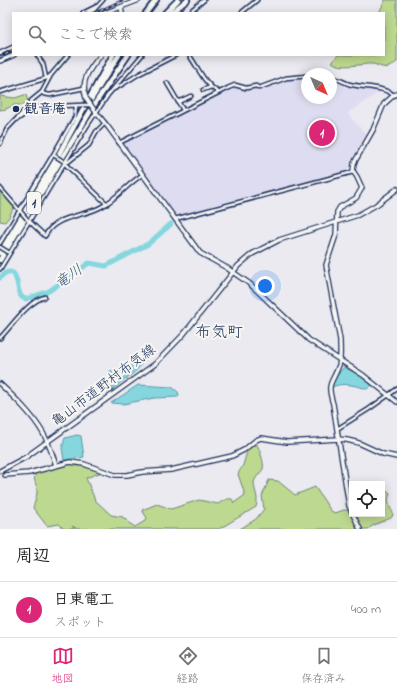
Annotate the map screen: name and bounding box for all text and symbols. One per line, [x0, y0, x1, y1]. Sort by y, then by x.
search box [12, 12, 385, 56]
icon: search [26, 23, 48, 45]
text: ここで検索 [58, 24, 133, 46]
north arrow [301, 68, 337, 104]
place label: 観音庵 [24, 99, 66, 120]
marker: 観音庵 [11, 104, 21, 114]
pin: 1 [309, 118, 335, 148]
road number: 1 [27, 192, 41, 214]
water label: 竜川 [50, 259, 88, 295]
your location [255, 276, 275, 296]
district label: 布気町 [195, 321, 243, 345]
street label: 亀山市道野村布気線 [47, 340, 161, 432]
map controls [349, 481, 385, 517]
button: locate [349, 481, 385, 517]
text: 周辺 [16, 544, 50, 569]
text: 日東電工 [54, 589, 114, 611]
text: 1 [27, 600, 31, 619]
text: 400 m [351, 600, 381, 619]
text: スポット [54, 613, 106, 632]
tab: 地図 [52, 645, 74, 687]
tab: 経路 [177, 645, 199, 687]
tab: 保存済み [302, 645, 346, 687]

